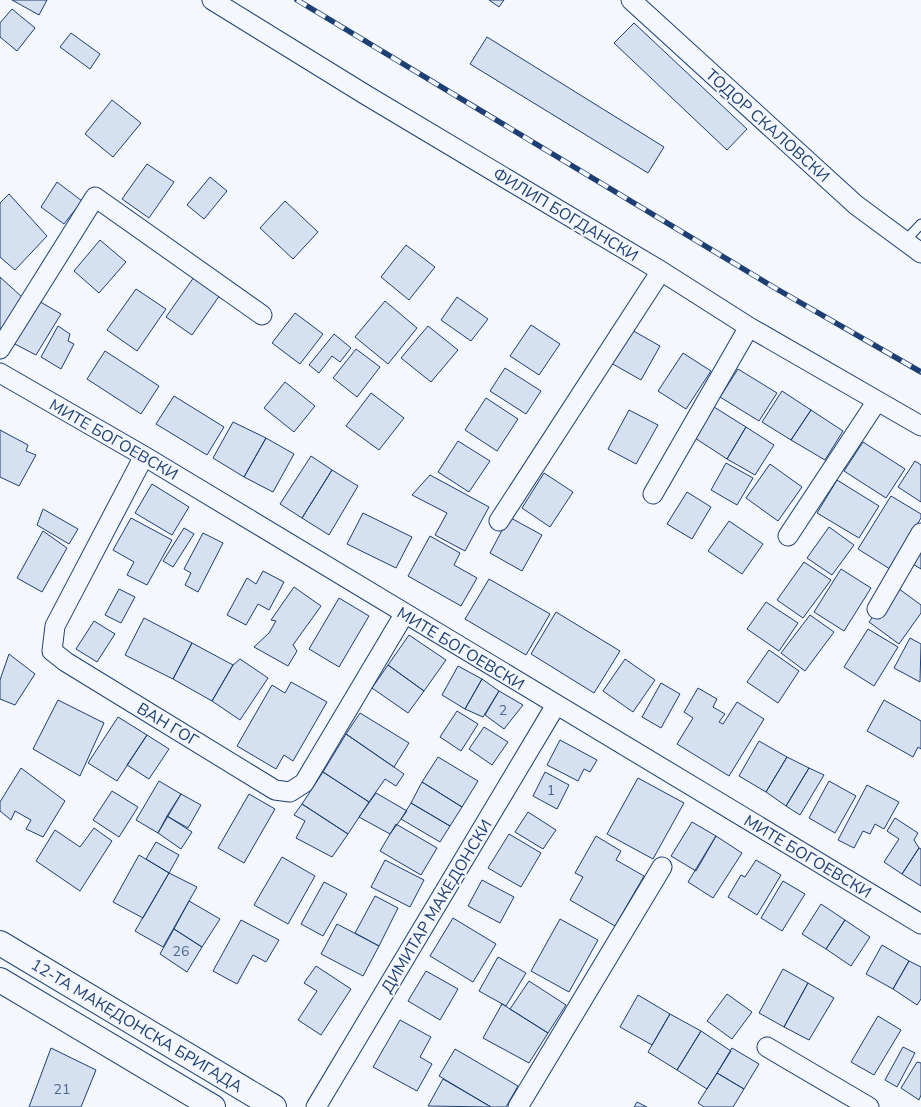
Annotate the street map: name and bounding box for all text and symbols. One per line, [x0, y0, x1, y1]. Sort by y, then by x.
street label: ТОДОР СКАЛОВСКИ [700, 64, 834, 187]
street label: ФИЛИП БОГДАНСКИ [489, 163, 642, 267]
street label: МИТЕ БОГОЕВСКИ [45, 394, 182, 486]
street label: МИТЕ БОГОЕВСКИ [393, 602, 528, 696]
street label: ВАН ГОГ [133, 698, 203, 752]
house number: 2 [499, 701, 507, 720]
house number: 1 [547, 781, 555, 800]
street label: МИТЕ БОГОЕВСКИ [740, 810, 875, 904]
street label: ДИМИТАР МАКЕДОНСКИ [376, 816, 497, 997]
house number: 26 [173, 942, 189, 961]
street label: 12-ТА МАКЕДОНСКА БРИГАДА [27, 954, 247, 1098]
house number: 21 [54, 1080, 70, 1099]

